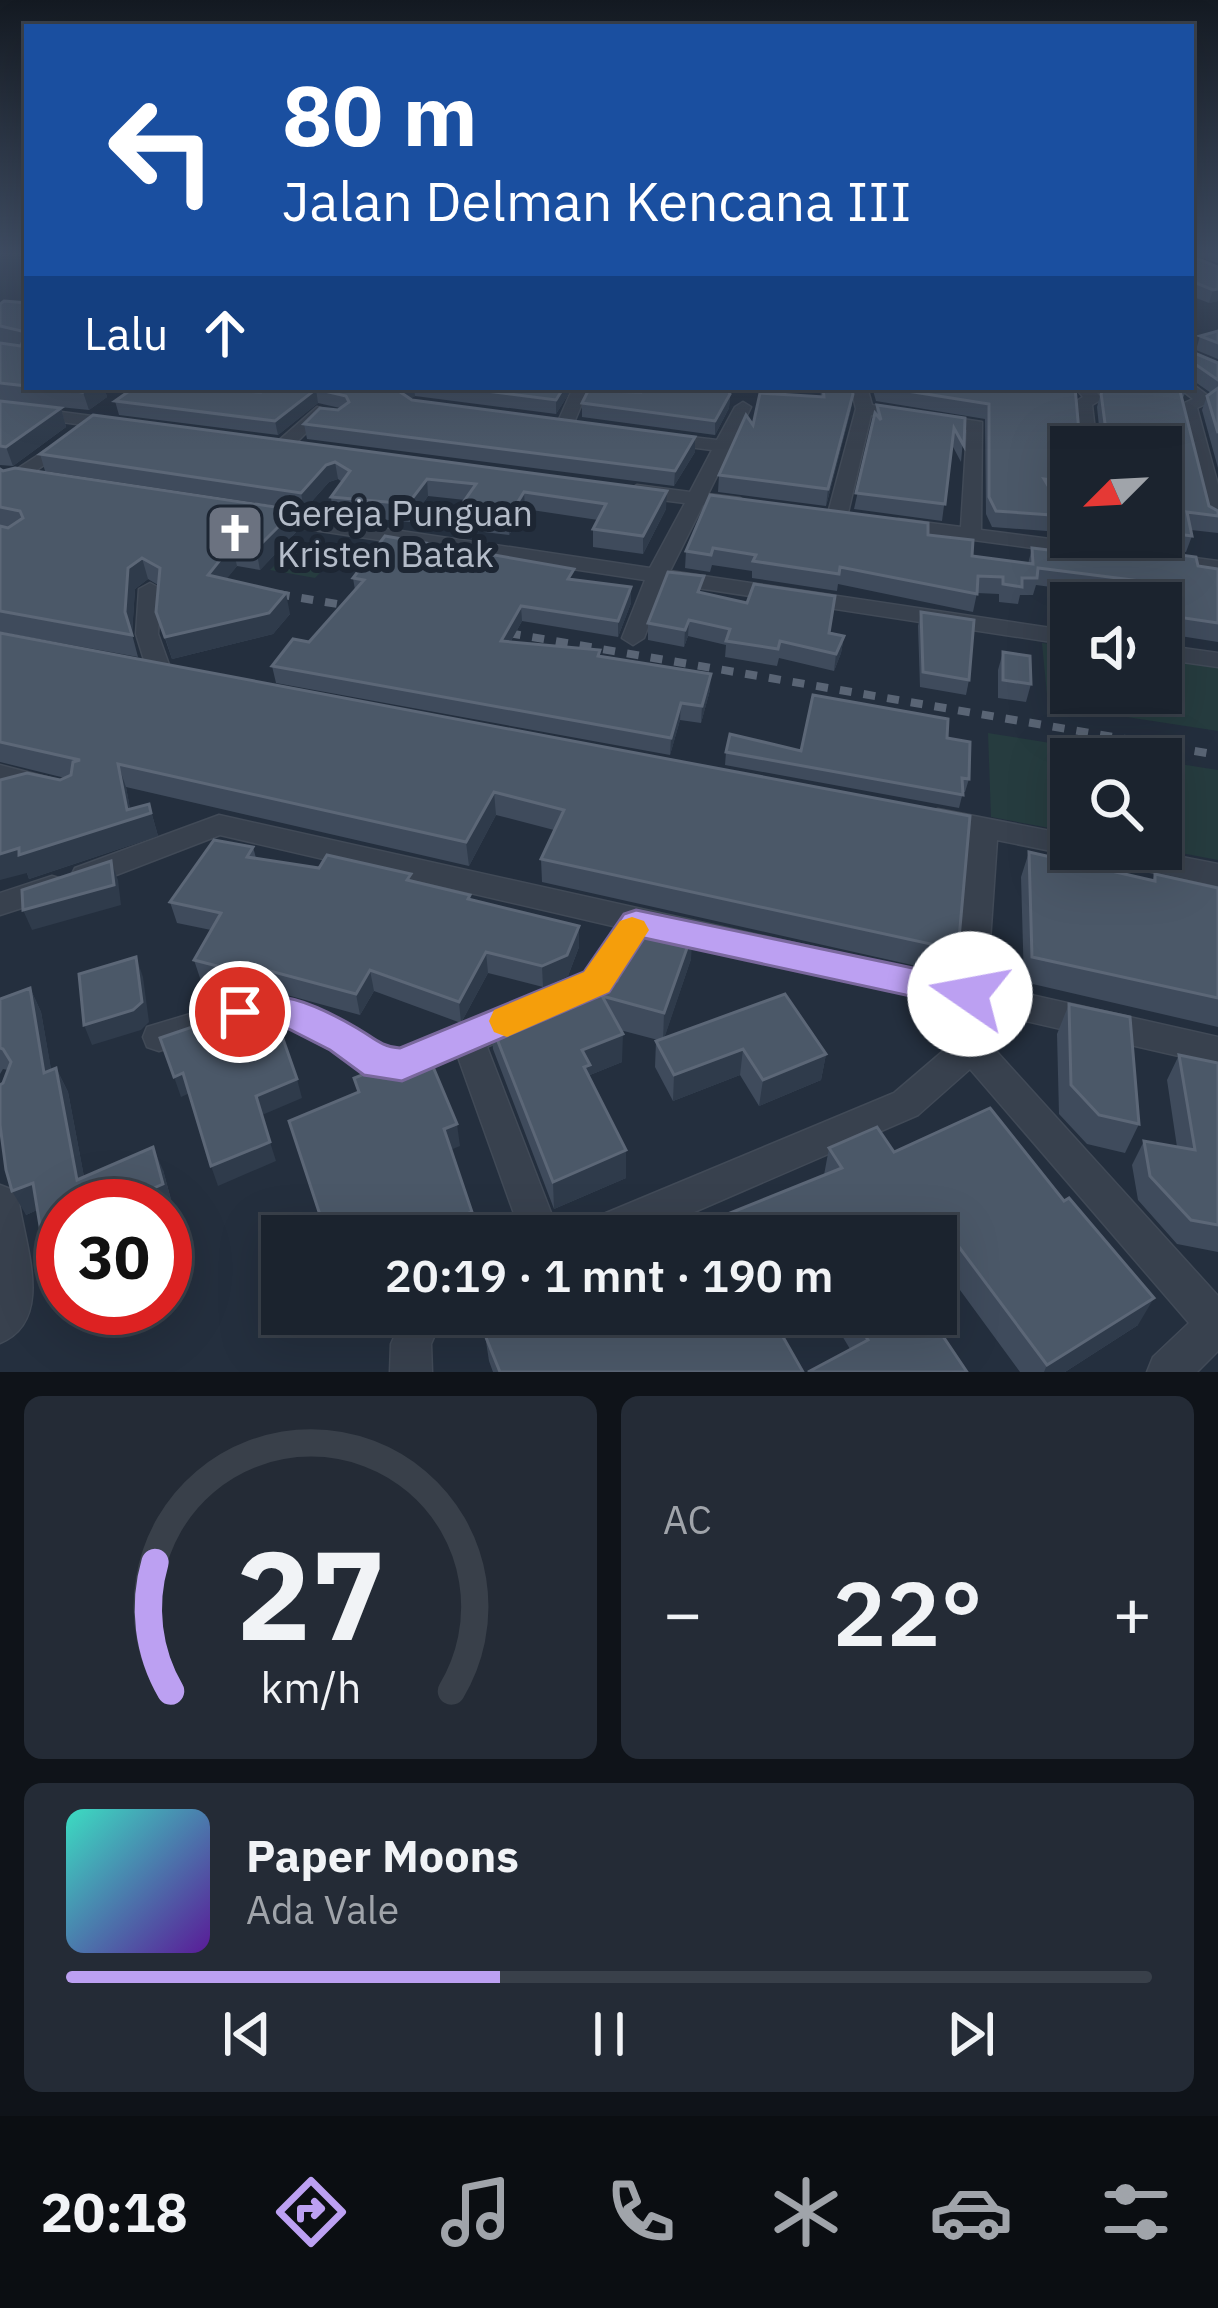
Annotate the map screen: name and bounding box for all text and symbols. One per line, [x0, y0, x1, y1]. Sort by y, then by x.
text: 80 m [282, 60, 478, 169]
icon: left [84, 72, 240, 228]
text: Jalan Delman Kencana III [282, 166, 912, 236]
icon: ahead [192, 300, 258, 366]
text: Lalu [84, 304, 168, 362]
north arrow [1050, 426, 1182, 558]
map controls [1050, 426, 1182, 870]
place label: Gereja Punguan Kristen Batak [277, 489, 533, 577]
church icon: Gereja Punguan Kristen Batak [204, 502, 266, 564]
button: sound [1050, 582, 1182, 714]
button: search [1050, 738, 1182, 870]
position arrow [907, 931, 1033, 1057]
pin [189, 961, 291, 1063]
icon: arrive [207, 979, 273, 1045]
speed limit sign: 30 [36, 1179, 192, 1335]
text: 20:19 · 1 mnt · 190 m [385, 1246, 833, 1304]
text: AC [663, 1494, 712, 1545]
text: 27 [236, 1512, 385, 1674]
text: 22° [832, 1554, 983, 1671]
text: − [663, 1569, 703, 1655]
text: + [1112, 1569, 1152, 1655]
text: km/h [260, 1658, 361, 1714]
text: Paper Moons [246, 1826, 519, 1884]
text: Ada Vale [246, 1884, 399, 1935]
icon: previous [214, 2001, 280, 2067]
icon: pause [576, 2001, 642, 2067]
icon: next [938, 2001, 1004, 2067]
icon: directions [269, 2170, 353, 2254]
icon: music [434, 2170, 518, 2254]
icon: phone [599, 2170, 683, 2254]
icon: climate [764, 2170, 848, 2254]
icon: car [929, 2170, 1013, 2254]
icon: filters [1094, 2170, 1178, 2254]
text: 20:18 [40, 2177, 188, 2247]

